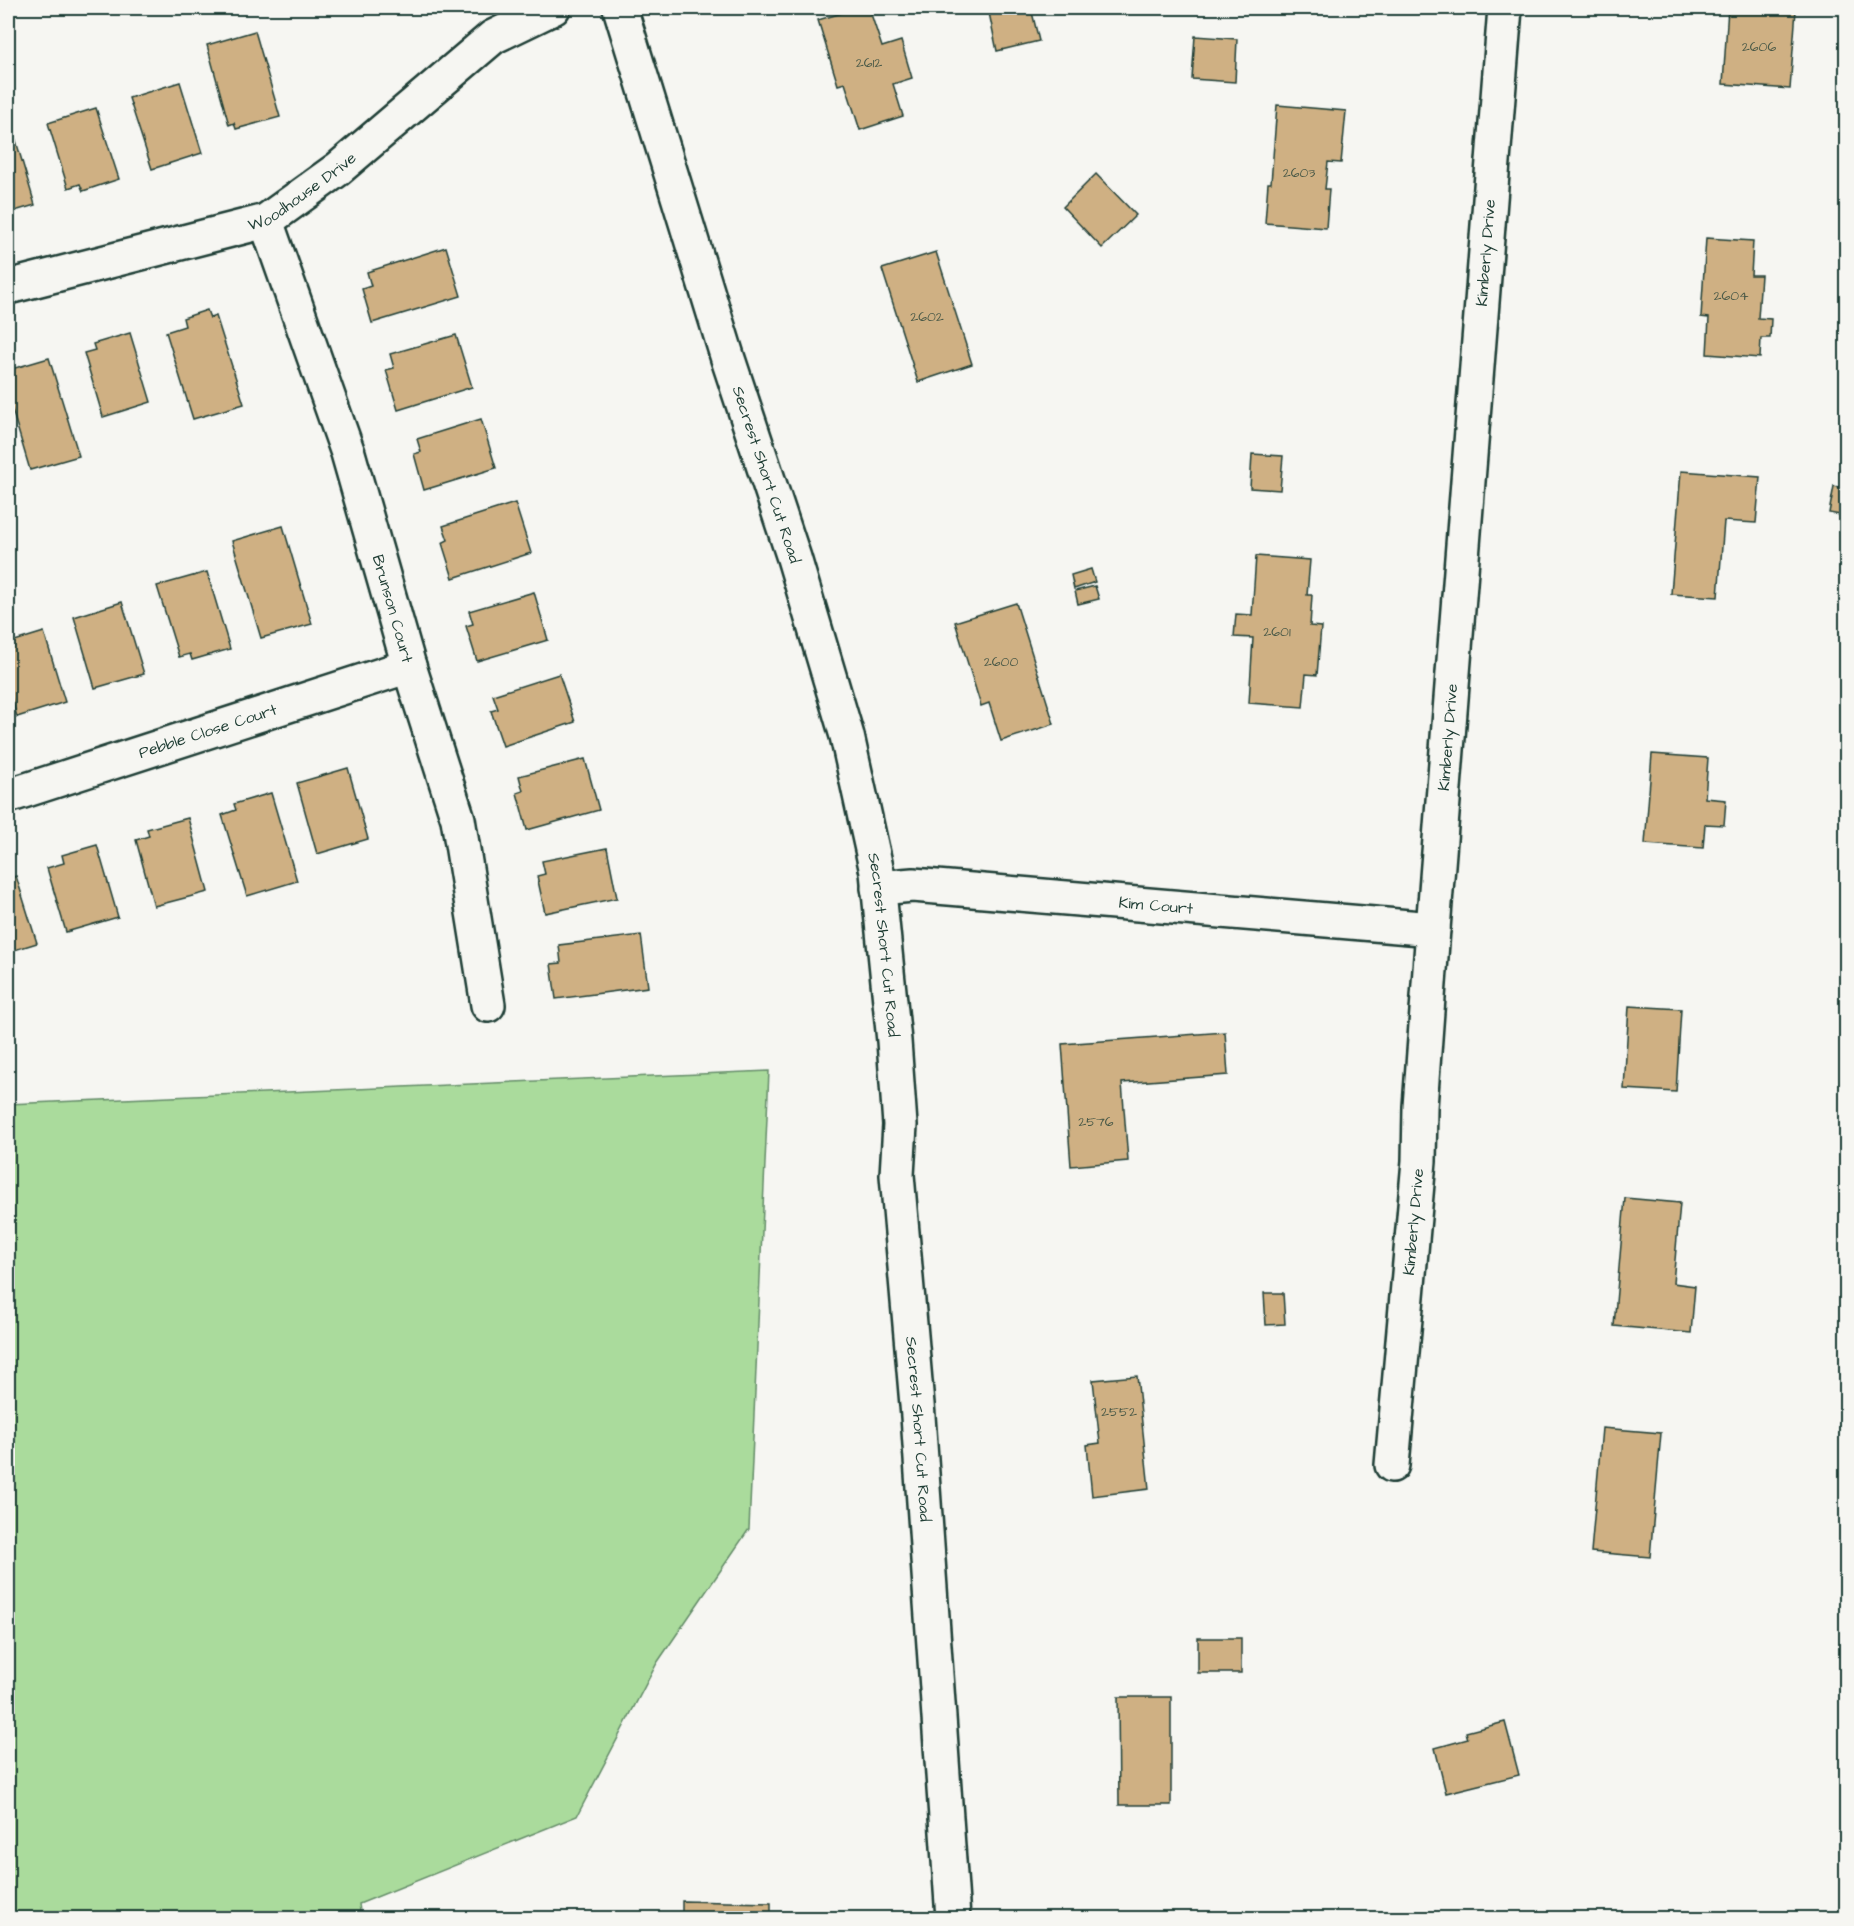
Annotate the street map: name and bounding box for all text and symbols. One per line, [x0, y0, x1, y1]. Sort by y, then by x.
house number: 2606 [1742, 37, 1776, 57]
house number: 2612 [856, 53, 882, 73]
street label: Woodhouse Drive [246, 147, 361, 236]
house number: 2603 [1283, 163, 1315, 183]
street label: Kimberly Drive [1471, 198, 1501, 307]
house number: 2604 [1713, 286, 1749, 306]
house number: 2602 [910, 307, 944, 327]
street label: Secrest Short Cut Road [727, 383, 806, 566]
street label: Brunson Court [367, 552, 419, 666]
house number: 2601 [1263, 622, 1291, 642]
house number: 2600 [984, 652, 1018, 672]
street label: Kimberly Drive [1433, 683, 1463, 792]
street label: Pebble Close Court [136, 698, 280, 764]
street label: Secrest Short Cut Road [862, 850, 905, 1038]
street label: Kim Court [1118, 891, 1195, 920]
house number: 2576 [1078, 1112, 1114, 1132]
street label: Kimberly Drive [1398, 1167, 1429, 1276]
street label: Secrest Short Cut Road [900, 1336, 936, 1522]
house number: 2552 [1101, 1402, 1137, 1422]

